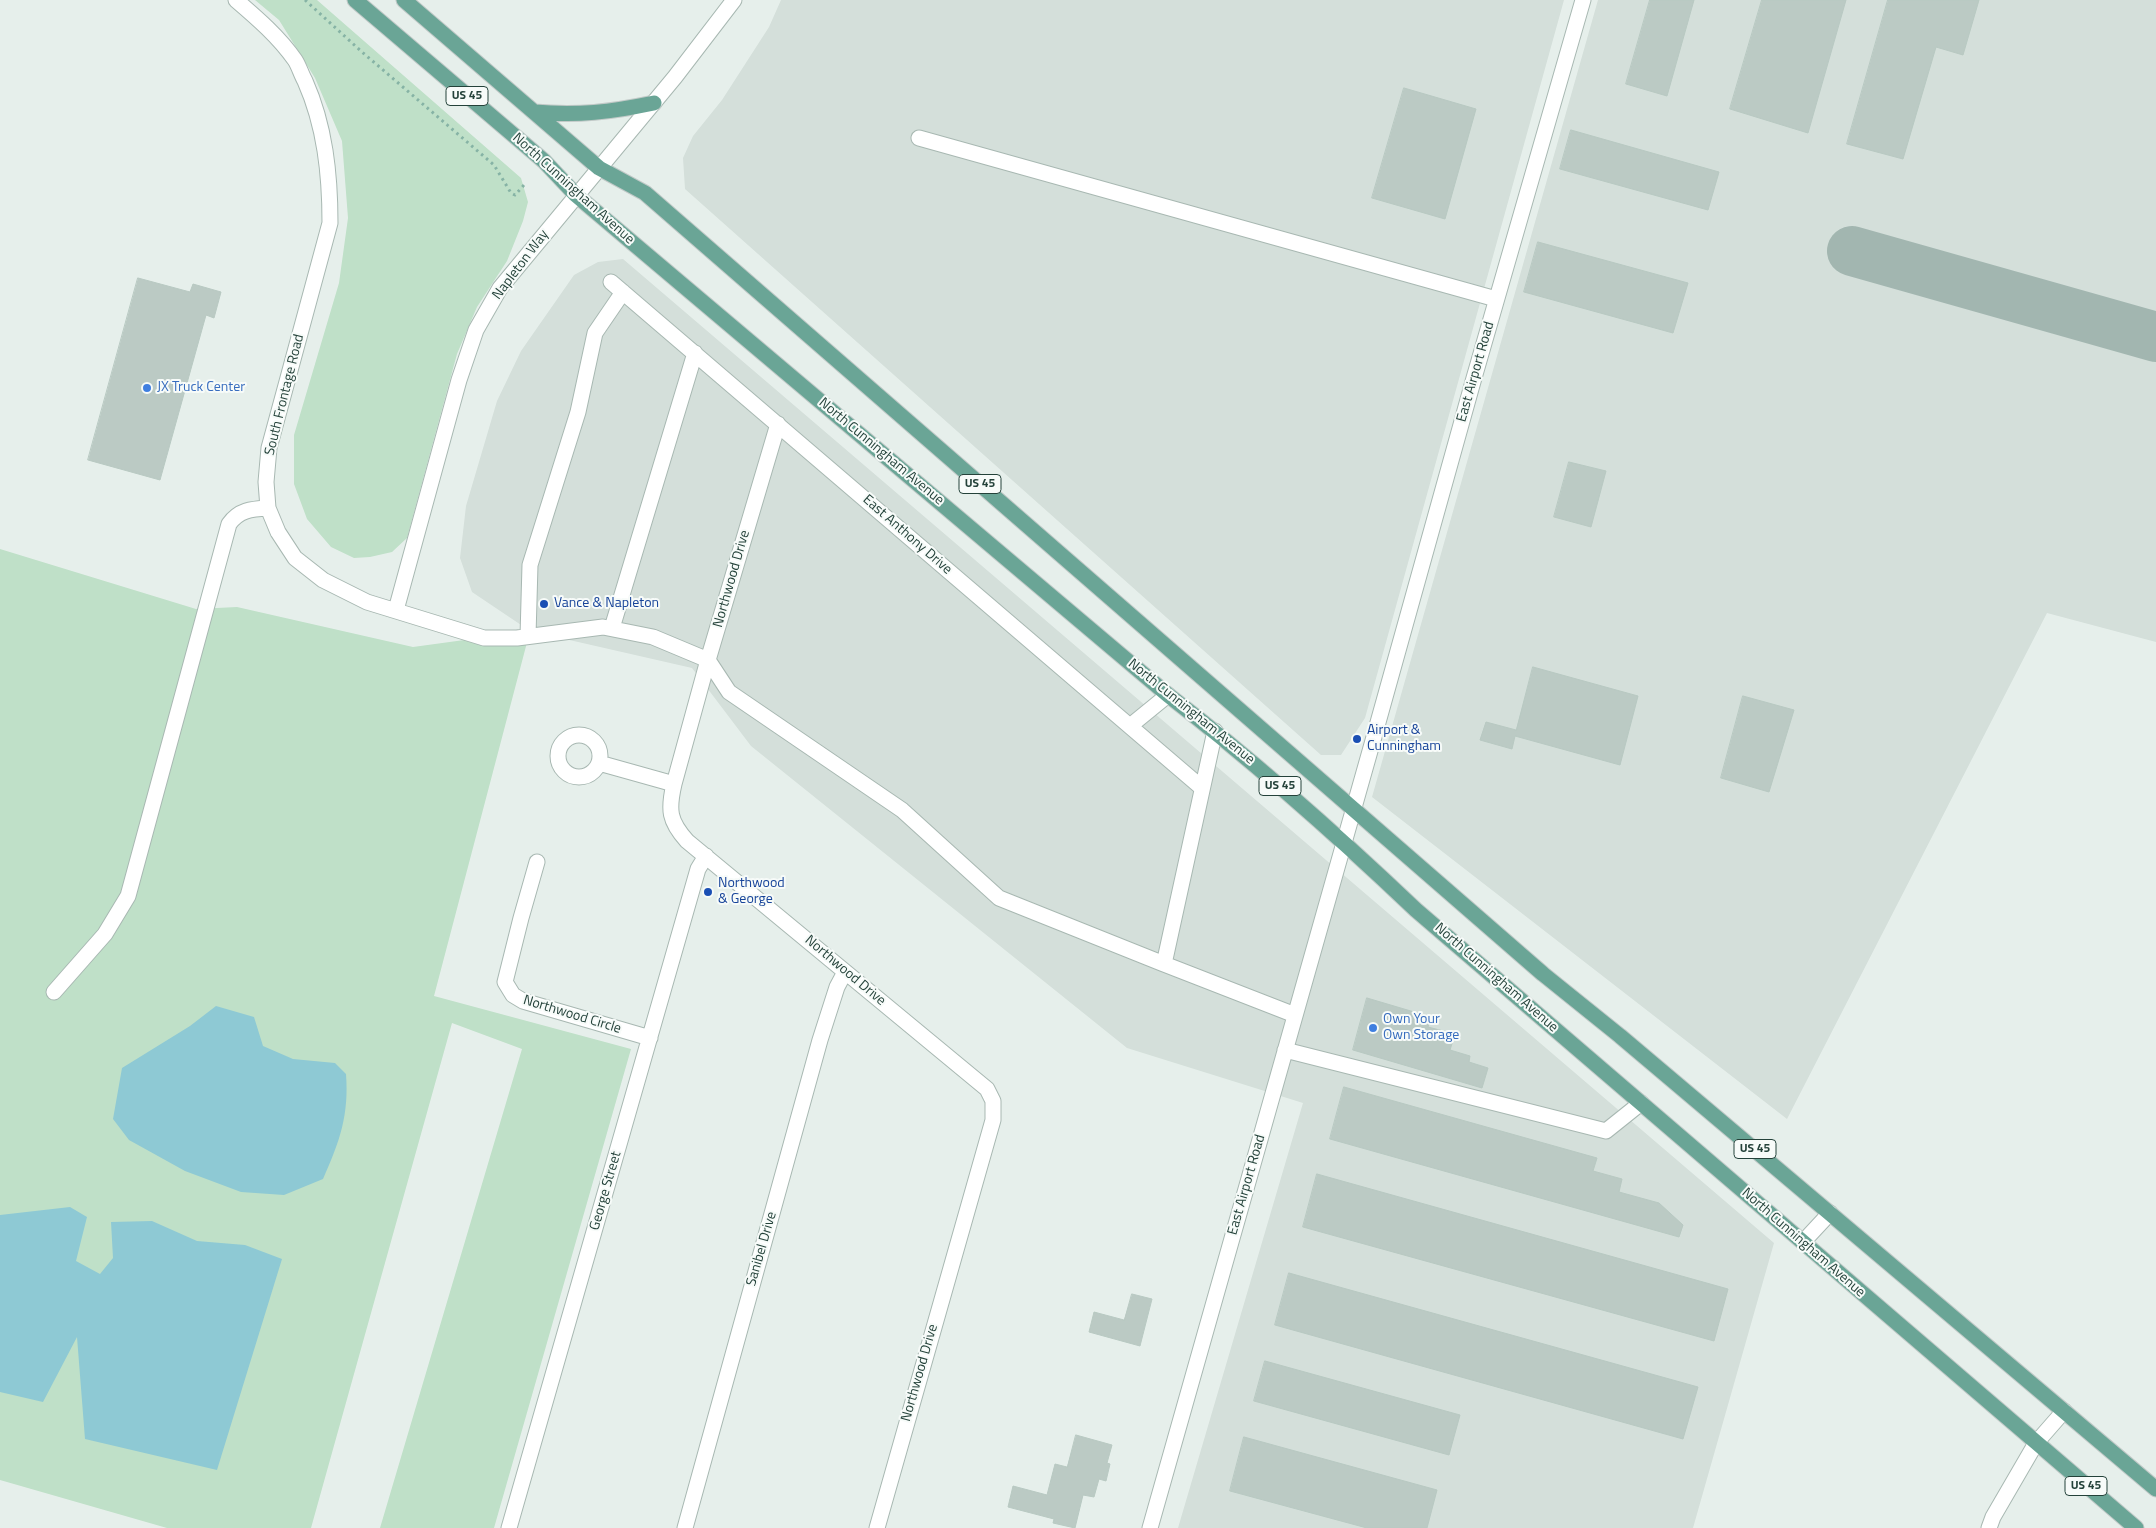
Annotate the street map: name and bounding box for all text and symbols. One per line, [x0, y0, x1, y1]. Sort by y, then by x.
road number: US 45 [446, 86, 488, 105]
street label: North Cunningham Avenue [509, 130, 637, 248]
street label: Napleton Way [489, 227, 553, 303]
street label: East Airport Road [1454, 320, 1498, 424]
street label: South Frontage Road [262, 333, 308, 457]
place label: JX Truck Center [157, 380, 245, 396]
marker: JX Truck Center [141, 382, 153, 394]
street label: North Cunningham Avenue [815, 395, 947, 509]
road number: US 45 [959, 474, 1001, 494]
street label: East Anthony Drive [859, 492, 955, 578]
street label: Northwood Drive [710, 528, 754, 630]
place label: Vance & Napleton [554, 596, 659, 612]
marker: Vance & Napleton [538, 598, 550, 610]
street label: North Cunningham Avenue [1124, 656, 1258, 768]
place label: Airport & Cunningham [1367, 723, 1441, 756]
marker: Airport & Cunningham [1351, 733, 1363, 745]
road number: US 45 [1259, 776, 1301, 796]
place label: Northwood & George [718, 876, 785, 909]
marker: Northwood & George [702, 886, 714, 898]
street label: North Cunningham Avenue [1431, 920, 1561, 1036]
street label: Northwood Drive [801, 932, 889, 1010]
street label: Northwood Circle [521, 992, 623, 1038]
place label: Own Your Own Storage [1383, 1012, 1459, 1044]
marker: Own Your Own Storage [1367, 1022, 1379, 1034]
street label: East Airport Road [1225, 1133, 1269, 1237]
road number: US 45 [1734, 1140, 1776, 1158]
street label: George Street [587, 1150, 625, 1232]
street label: North Cunningham Avenue [1738, 1185, 1868, 1301]
street label: Sanibel Drive [743, 1210, 781, 1288]
street label: Northwood Drive [898, 1322, 942, 1424]
road number: US 45 [2065, 1476, 2107, 1495]

